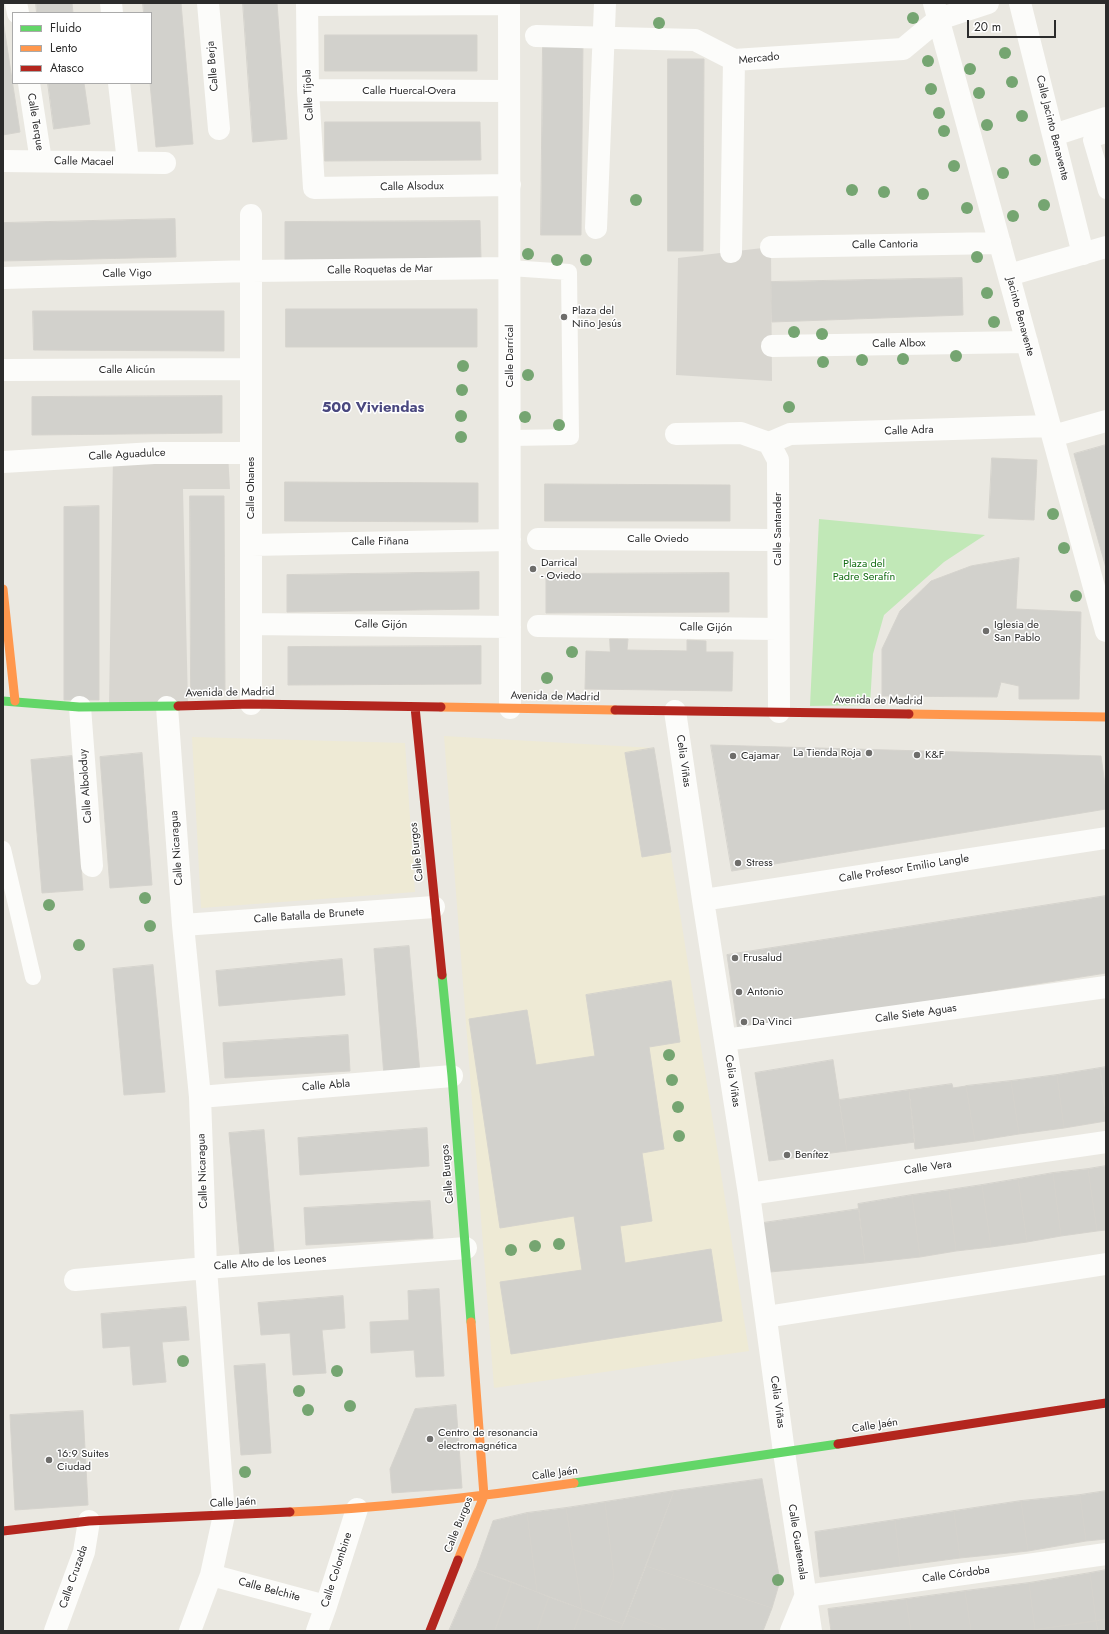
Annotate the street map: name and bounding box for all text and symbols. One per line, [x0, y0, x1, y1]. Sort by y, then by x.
legend [12, 12, 152, 84]
scale bar [969, 12, 1058, 38]
text: 20 m [974, 18, 1001, 36]
text: Fluido [50, 19, 82, 37]
text: Lento [50, 39, 77, 57]
street label: Calle Berja [204, 40, 222, 92]
street label: Mercado [738, 50, 780, 68]
text: Atasco [50, 59, 84, 77]
street label: Calle Tíjola [301, 69, 317, 121]
street label: Calle Jacinto Benavente [1033, 74, 1071, 182]
street label: Calle Huercal-Overa [362, 84, 456, 98]
street label: Calle Terque [24, 92, 46, 152]
street label: Calle Macael [54, 155, 114, 169]
street label: Calle Alsodux [380, 180, 444, 194]
street label: Calle Cantoria [852, 238, 918, 252]
street label: Calle Roquetas de Mar [327, 262, 433, 278]
street label: Calle Vigo [102, 267, 152, 281]
street label: Jacinto Benavente [1003, 276, 1037, 358]
place label: Plaza del Niño Jesús [572, 304, 621, 330]
marker: Plaza del Niño Jesús [559, 312, 569, 322]
street label: Calle Darrícal [503, 324, 517, 388]
street label: Calle Albox [872, 337, 926, 351]
street label: Calle Alicún [99, 363, 155, 377]
district label: 500 Viviendas [322, 399, 424, 417]
street label: Calle Adra [884, 424, 934, 438]
street label: Calle Aguadulce [88, 446, 166, 464]
street label: Calle Ohanes [244, 457, 258, 519]
street label: Calle Santander [771, 492, 785, 566]
street label: Calle Oviedo [627, 532, 689, 546]
street label: Calle Fiñana [351, 535, 409, 549]
place label: Darrical - Oviedo [541, 556, 581, 582]
park label: Plaza del Padre Serafín [833, 557, 895, 583]
marker: Darrical - Oviedo [528, 564, 538, 574]
street label: Calle Gijón [355, 618, 407, 632]
place label: Iglesia de San Pablo [994, 618, 1040, 644]
street label: Calle Gijón [680, 621, 732, 635]
marker: Iglesia de San Pablo [981, 626, 991, 636]
street label: Avenida de Madrid [185, 686, 275, 700]
street label: Avenida de Madrid [510, 690, 600, 704]
street label: Avenida de Madrid [833, 694, 923, 708]
street label: Celia Viñas [673, 734, 693, 788]
place label: La Tienda Roja [793, 746, 861, 760]
street label: Calle Alboloduy [77, 748, 95, 824]
marker: La Tienda Roja [864, 748, 874, 758]
place label: K&F [925, 748, 944, 762]
place label: Cajamar [741, 749, 780, 763]
marker: K&F [912, 750, 922, 760]
marker: Cajamar [728, 751, 738, 761]
street label: Calle Nicaragua [168, 810, 186, 886]
street label: Calle Burgos [407, 822, 427, 882]
street label: Calle Profesor Emilio Langle [838, 852, 970, 886]
place label: Stress [746, 856, 773, 870]
marker: Stress [733, 858, 743, 868]
street label: Calle Batalla de Brunete [253, 906, 365, 926]
place label: Frusalud [743, 951, 782, 965]
marker: Frusalud [730, 953, 740, 963]
place label: Antonio [747, 985, 783, 999]
marker: Antonio [734, 987, 744, 997]
street label: Calle Siete Aguas [874, 1002, 958, 1026]
place label: Da Vinci [752, 1015, 792, 1029]
marker: Da Vinci [739, 1017, 749, 1027]
street label: Celia Viñas [721, 1054, 743, 1108]
street label: Calle Abla [301, 1077, 351, 1095]
street label: Calle Nicaragua [195, 1133, 211, 1209]
street label: Calle Burgos [439, 1144, 457, 1204]
place label: Benítez [795, 1148, 829, 1162]
marker: Benítez [782, 1150, 792, 1160]
street label: Calle Vera [903, 1158, 953, 1178]
street label: Calle Alto de los Leones [213, 1252, 327, 1274]
street label: Celia Viñas [767, 1375, 787, 1429]
street label: Calle Jaén [851, 1416, 899, 1436]
place label: Centro de resonancia electromagnética [438, 1426, 538, 1452]
marker: Centro de resonancia electromagnética [425, 1434, 435, 1444]
place label: 16:9 Suites Ciudad [57, 1447, 109, 1473]
marker: 16:9 Suites Ciudad [44, 1455, 54, 1465]
street label: Calle Jaén [531, 1464, 579, 1484]
street label: Calle Jaén [210, 1495, 256, 1511]
street label: Calle Burgos [442, 1495, 476, 1555]
street label: Calle Guatemala [785, 1503, 809, 1581]
street label: Calle Colombine [319, 1531, 355, 1609]
street label: Calle Cruzada [57, 1544, 91, 1610]
street label: Calle Córdoba [921, 1564, 991, 1586]
street label: Calle Belchite [237, 1575, 301, 1605]

